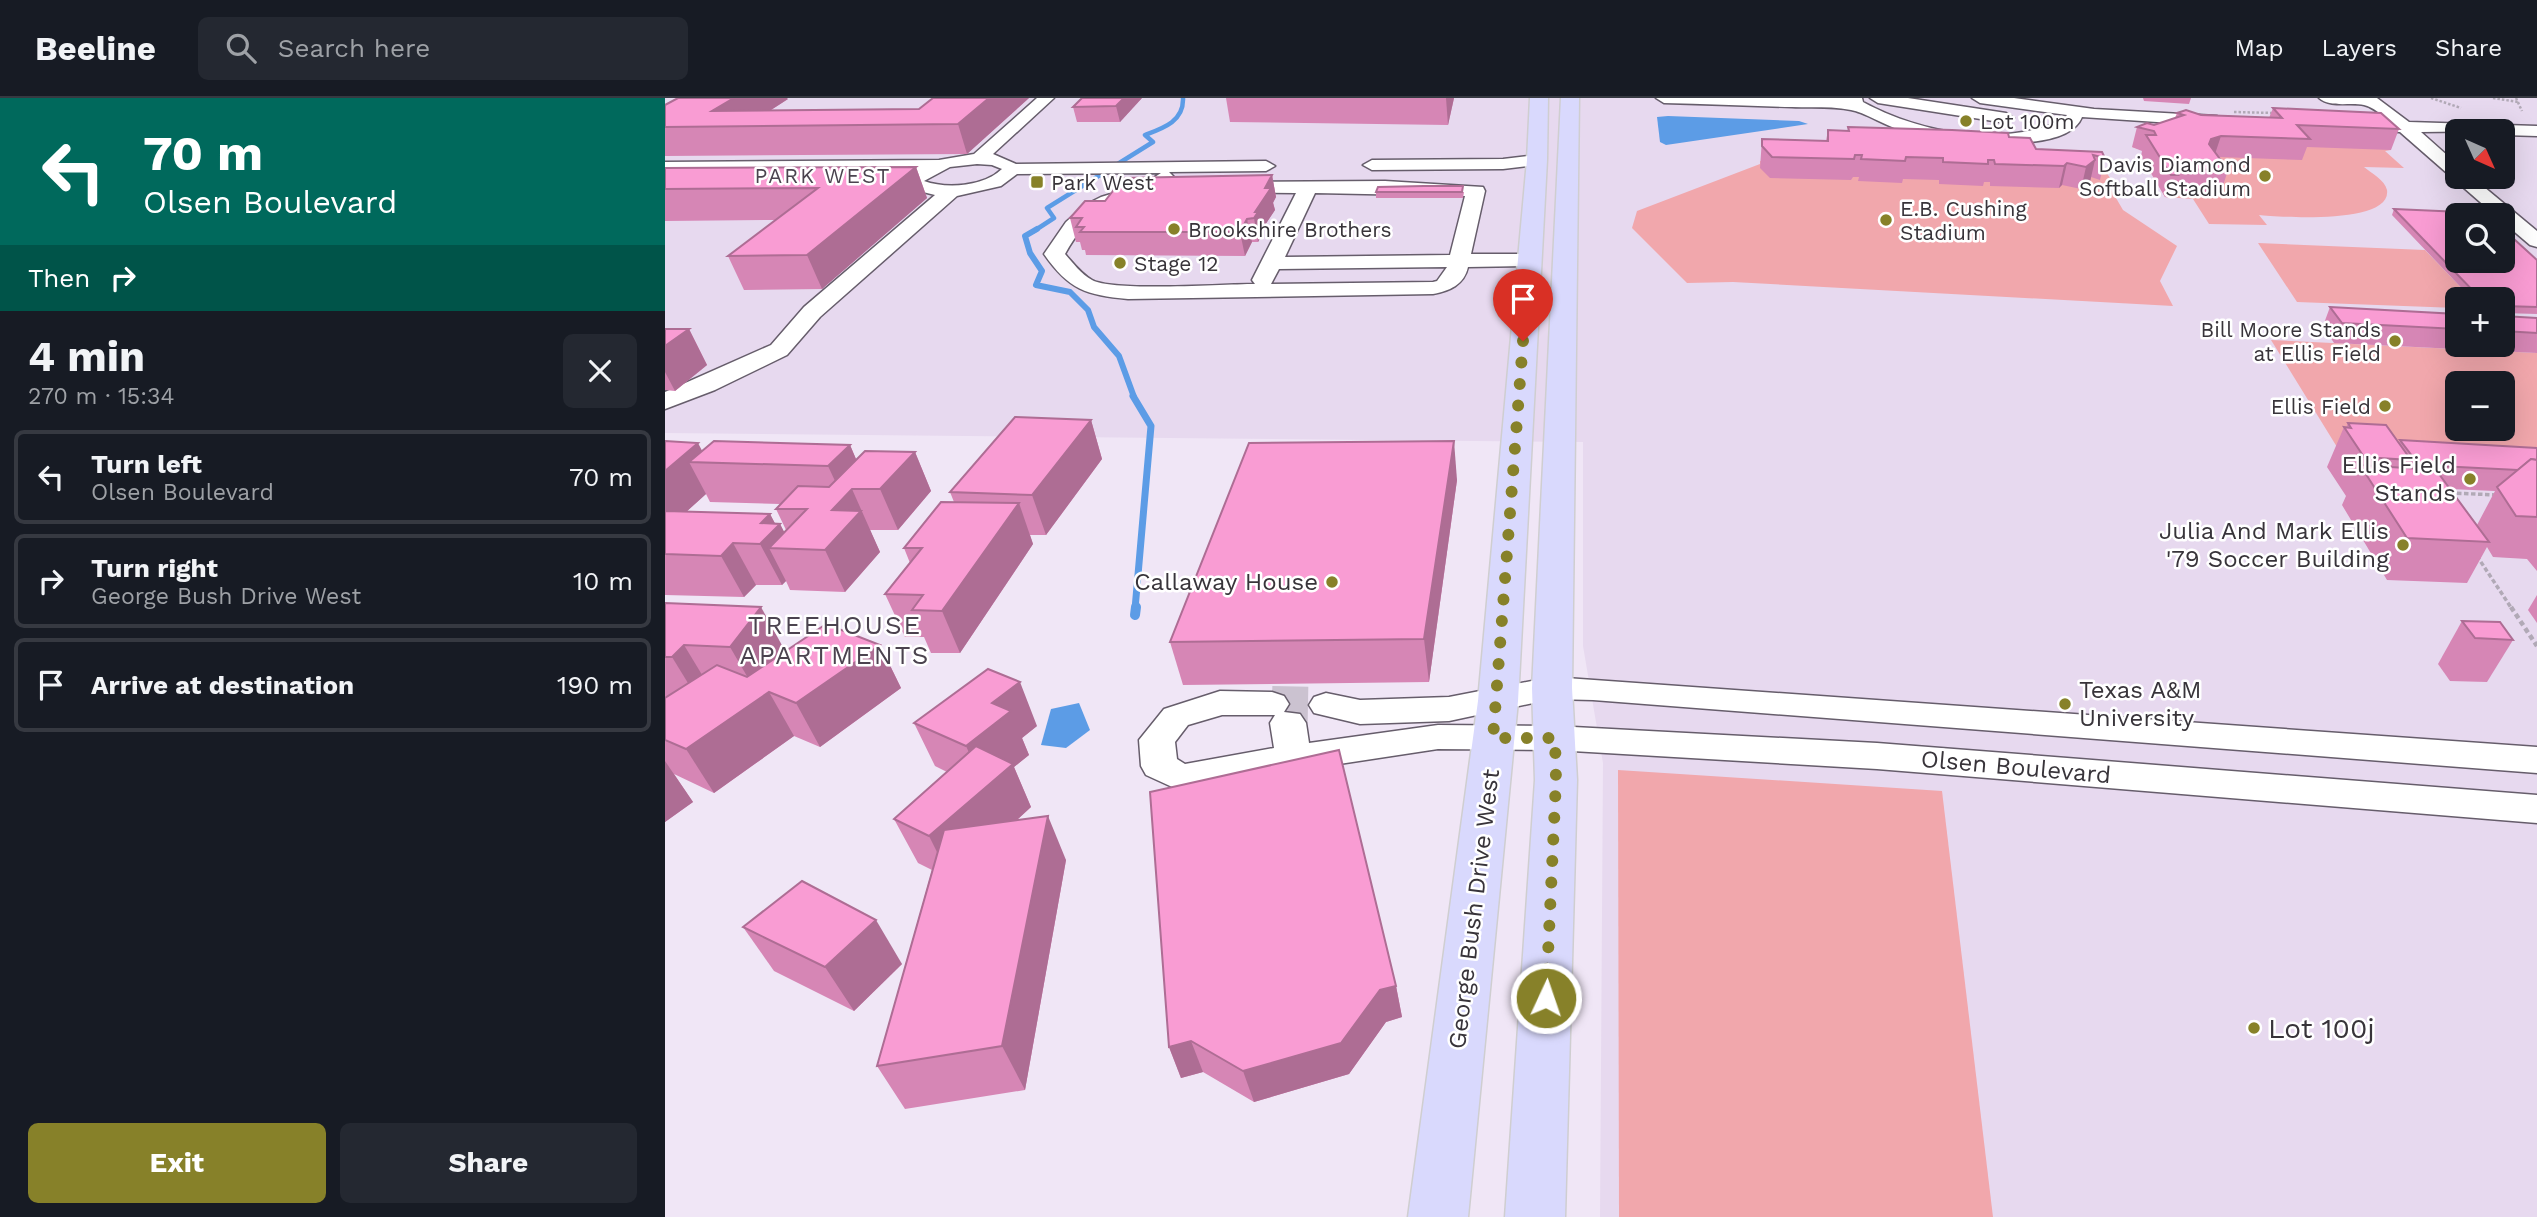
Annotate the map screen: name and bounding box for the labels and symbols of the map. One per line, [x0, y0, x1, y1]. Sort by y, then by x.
place label: Lot 100m [1980, 109, 2075, 134]
marker: Lot 100m [1958, 113, 1974, 129]
north arrow [2445, 119, 2515, 189]
place label: Davis Diamond Softball Stadium [2079, 152, 2251, 201]
district label: PARK WEST [755, 163, 891, 188]
marker: Davis Diamond Softball Stadium [2257, 168, 2273, 184]
place label: Park West [1051, 170, 1154, 195]
marker: Park West [1029, 174, 1045, 190]
place label: E.B. Cushing Stadium [1900, 196, 2027, 245]
marker: E.B. Cushing Stadium [1878, 212, 1894, 228]
place label: Brookshire Brothers [1188, 217, 1391, 242]
marker: Brookshire Brothers [1166, 221, 1182, 237]
place label: Stage 12 [1134, 251, 1219, 276]
marker: Stage 12 [1112, 255, 1128, 271]
pin [1493, 269, 1553, 341]
place label: Bill Moore Stands at Ellis Field [2201, 317, 2381, 366]
marker: Bill Moore Stands at Ellis Field [2387, 333, 2403, 349]
place label: Ellis Field [2271, 394, 2371, 419]
marker: Ellis Field [2377, 398, 2393, 414]
place label: Ellis Field Stands [2342, 451, 2456, 507]
marker: Ellis Field Stands [2462, 471, 2478, 487]
place label: Julia And Mark Ellis '79 Soccer Building [2159, 517, 2389, 573]
marker: Julia And Mark Ellis '79 Soccer Building [2395, 537, 2411, 553]
place label: Callaway House [1134, 568, 1318, 596]
marker: Callaway House [1324, 574, 1340, 590]
district label: TREEHOUSE APARTMENTS [740, 610, 930, 670]
place label: Texas A&M University [2079, 676, 2202, 732]
marker: Texas A&M University [2057, 696, 2073, 712]
street label: Olsen Boulevard [1920, 745, 2112, 789]
street label: George Bush Drive West [1443, 767, 1505, 1051]
position arrow [1509, 961, 1583, 1035]
place label: Lot 100j [2268, 1012, 2375, 1045]
marker: Lot 100j [2246, 1020, 2262, 1036]

